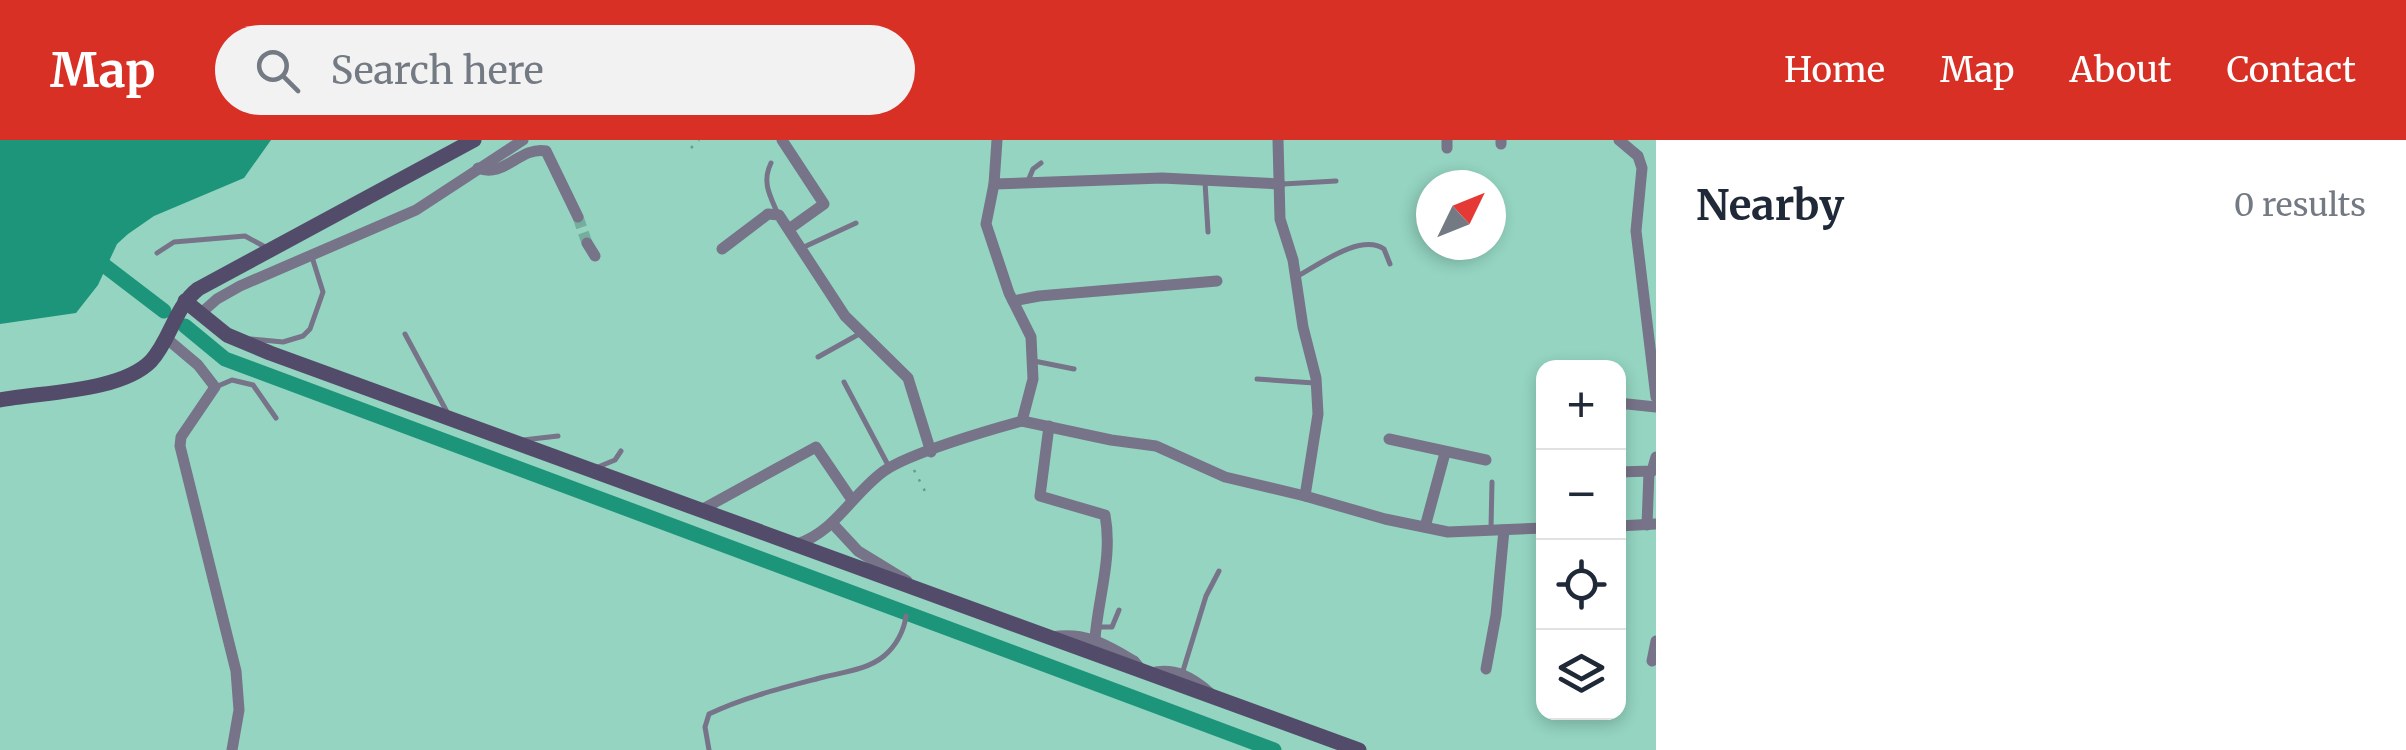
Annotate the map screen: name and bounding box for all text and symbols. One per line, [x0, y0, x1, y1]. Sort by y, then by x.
search box [215, 25, 915, 115]
text: Map [50, 40, 155, 100]
icon: search [250, 43, 305, 98]
text: Search here [330, 47, 544, 94]
text: Home [1784, 48, 1885, 92]
text: Map [1940, 48, 2015, 92]
text: About [2070, 48, 2171, 92]
text: Contact [2226, 48, 2356, 92]
north arrow [1416, 170, 1506, 260]
text: Nearby [1696, 179, 1844, 231]
text: 0 results [2234, 185, 2366, 225]
map controls [1536, 360, 1626, 720]
button: + [1536, 360, 1626, 450]
button: − [1536, 450, 1626, 540]
button: locate [1536, 540, 1626, 630]
button: layers [1536, 630, 1626, 720]

